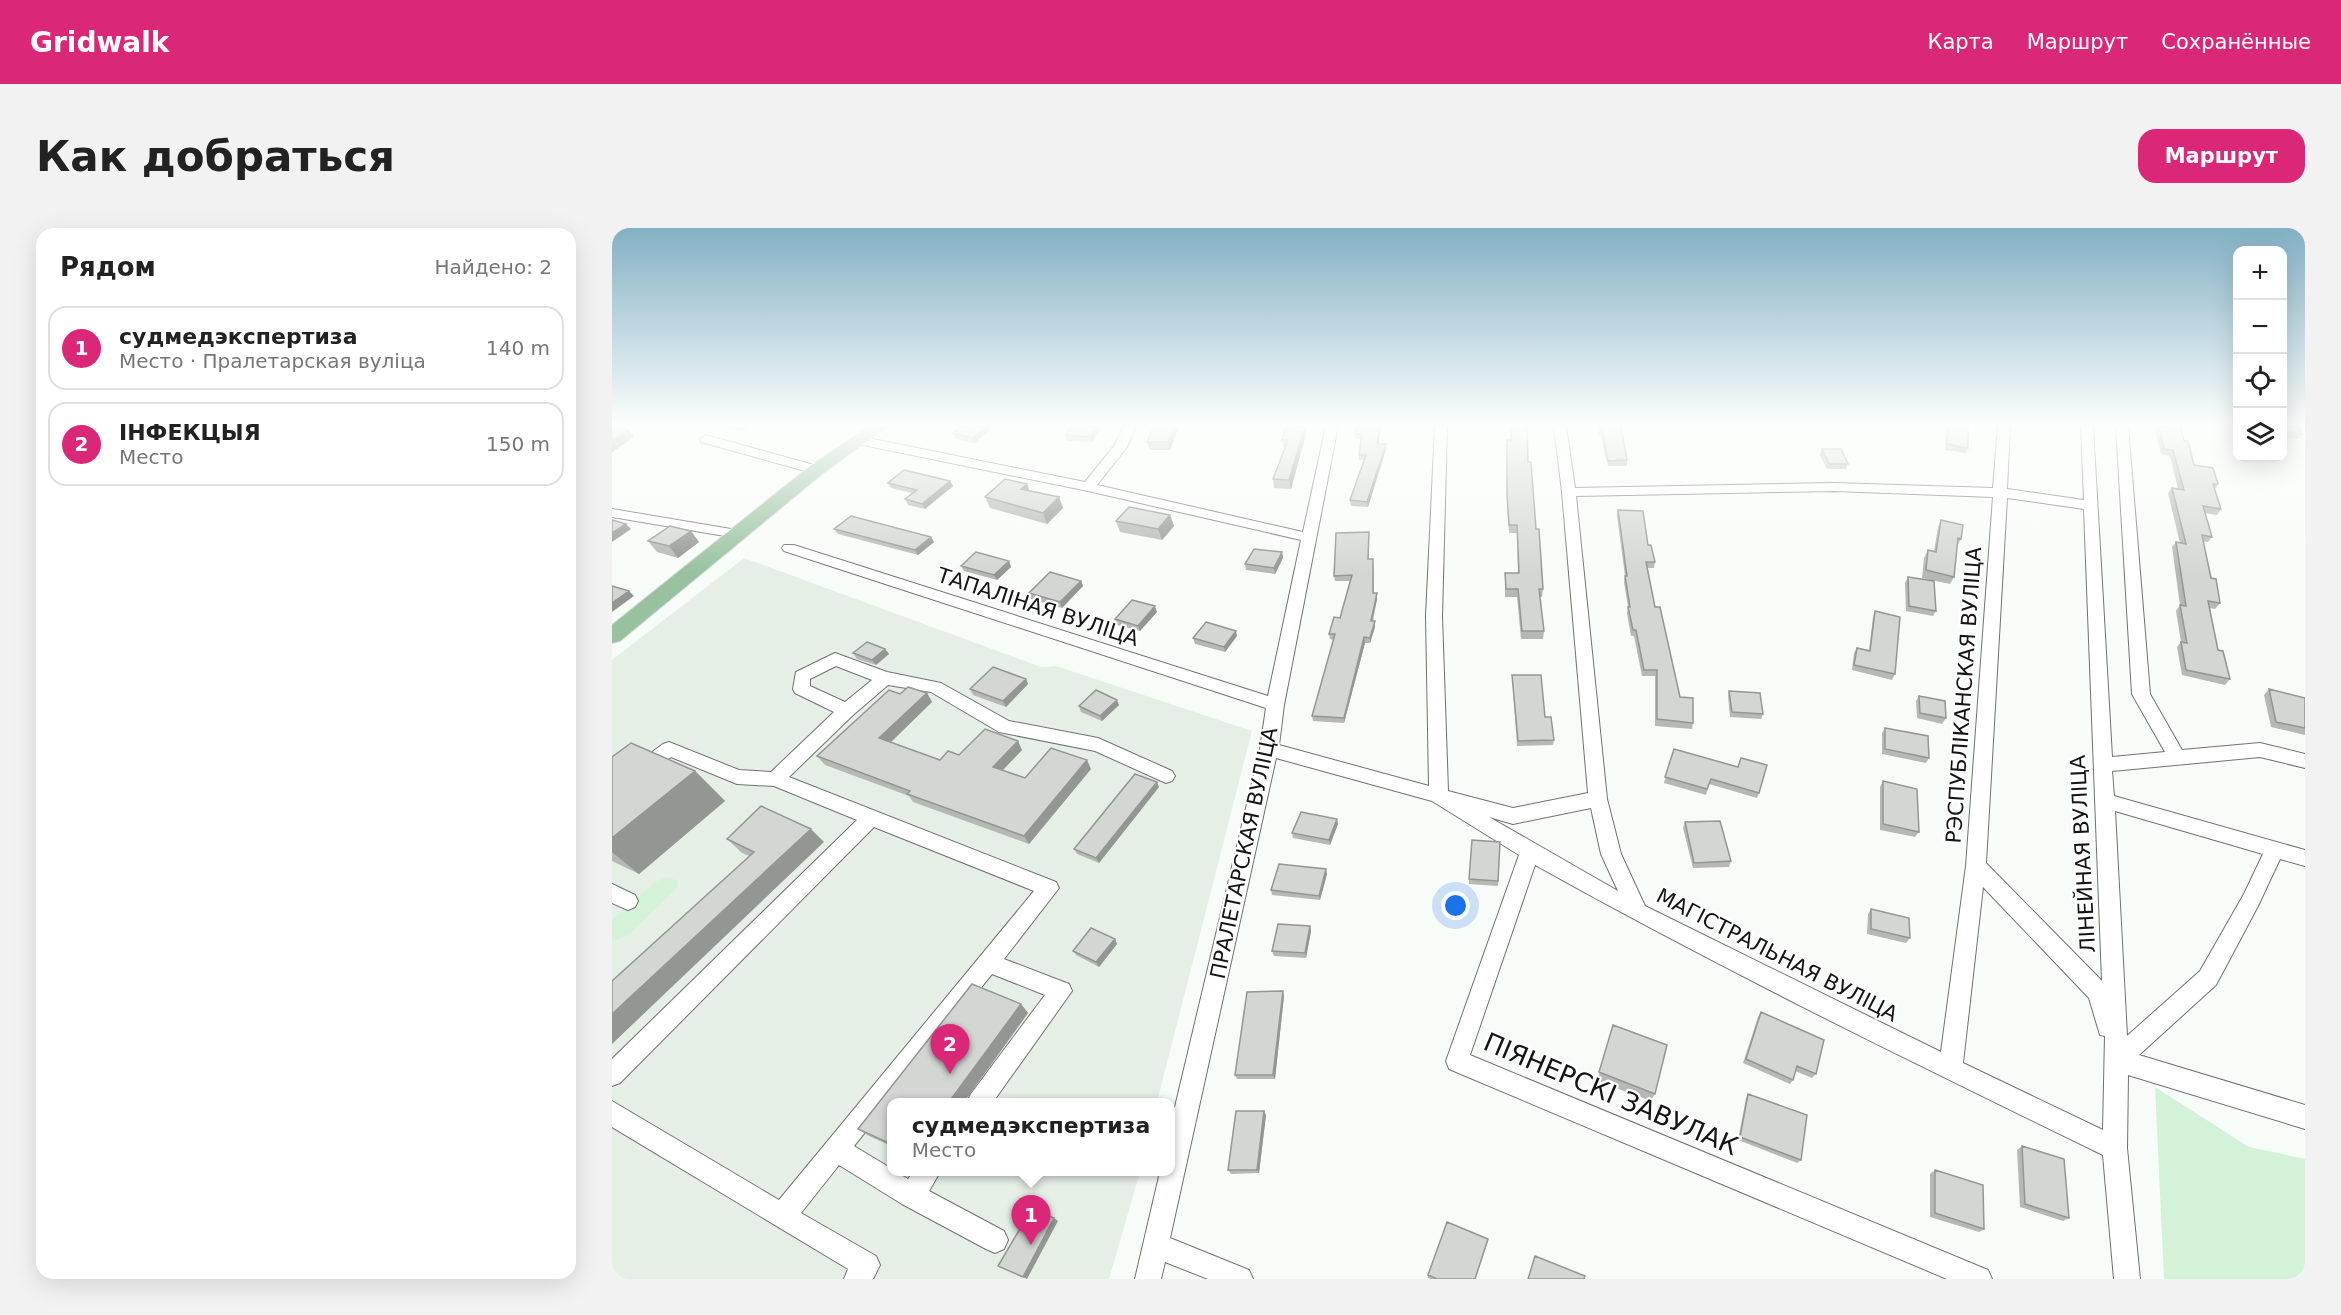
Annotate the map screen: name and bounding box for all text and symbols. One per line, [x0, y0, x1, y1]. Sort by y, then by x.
text: Gridwalk [30, 26, 169, 59]
text: Карта [1928, 30, 1994, 54]
text: Маршрут [2027, 30, 2128, 54]
text: Сохранённые [2161, 30, 2311, 54]
button: Маршрут [2138, 129, 2305, 183]
text: Как добраться [36, 132, 395, 181]
map controls [2233, 246, 2287, 462]
button: + [2233, 246, 2287, 300]
text: Рядом [60, 252, 156, 282]
text: Найдено: 2 [434, 255, 552, 279]
button: − [2233, 300, 2287, 354]
text: судмедэкспертиза [119, 324, 358, 349]
text: 1 [75, 336, 88, 360]
text: 140 m [486, 336, 550, 360]
text: Место · Пралетарская вуліца [119, 349, 426, 373]
button: locate [2233, 354, 2287, 408]
button: layers [2233, 408, 2287, 462]
text: ІНФЕКЦЫЯ [119, 420, 261, 445]
text: 2 [75, 432, 88, 456]
text: 150 m [486, 432, 550, 456]
text: Место [119, 445, 183, 469]
street label: РЭСПУБЛІКАНСКАЯ ВУЛІЦА [1942, 545, 1986, 844]
street label: ТАПАЛІНАЯ ВУЛІЦА [933, 563, 1142, 651]
street label: ПРАЛЕТАРСКАЯ ВУЛІЦА [1206, 724, 1283, 981]
street label: ЛІНЕЙНАЯ ВУЛІЦА [2065, 754, 2100, 954]
street label: МАГІСТРАЛЬНАЯ ВУЛІЦА [1652, 884, 1902, 1027]
your location [1441, 891, 1470, 920]
pin: 2 [930, 1024, 970, 1074]
street label: ПІЯНЕРСКІ ЗАВУЛАК [1479, 1027, 1743, 1161]
popup [887, 1098, 1175, 1176]
text: судмедэкспертиза [912, 1113, 1150, 1138]
text: Место [912, 1138, 976, 1162]
pin: 1 [1012, 1196, 1050, 1245]

